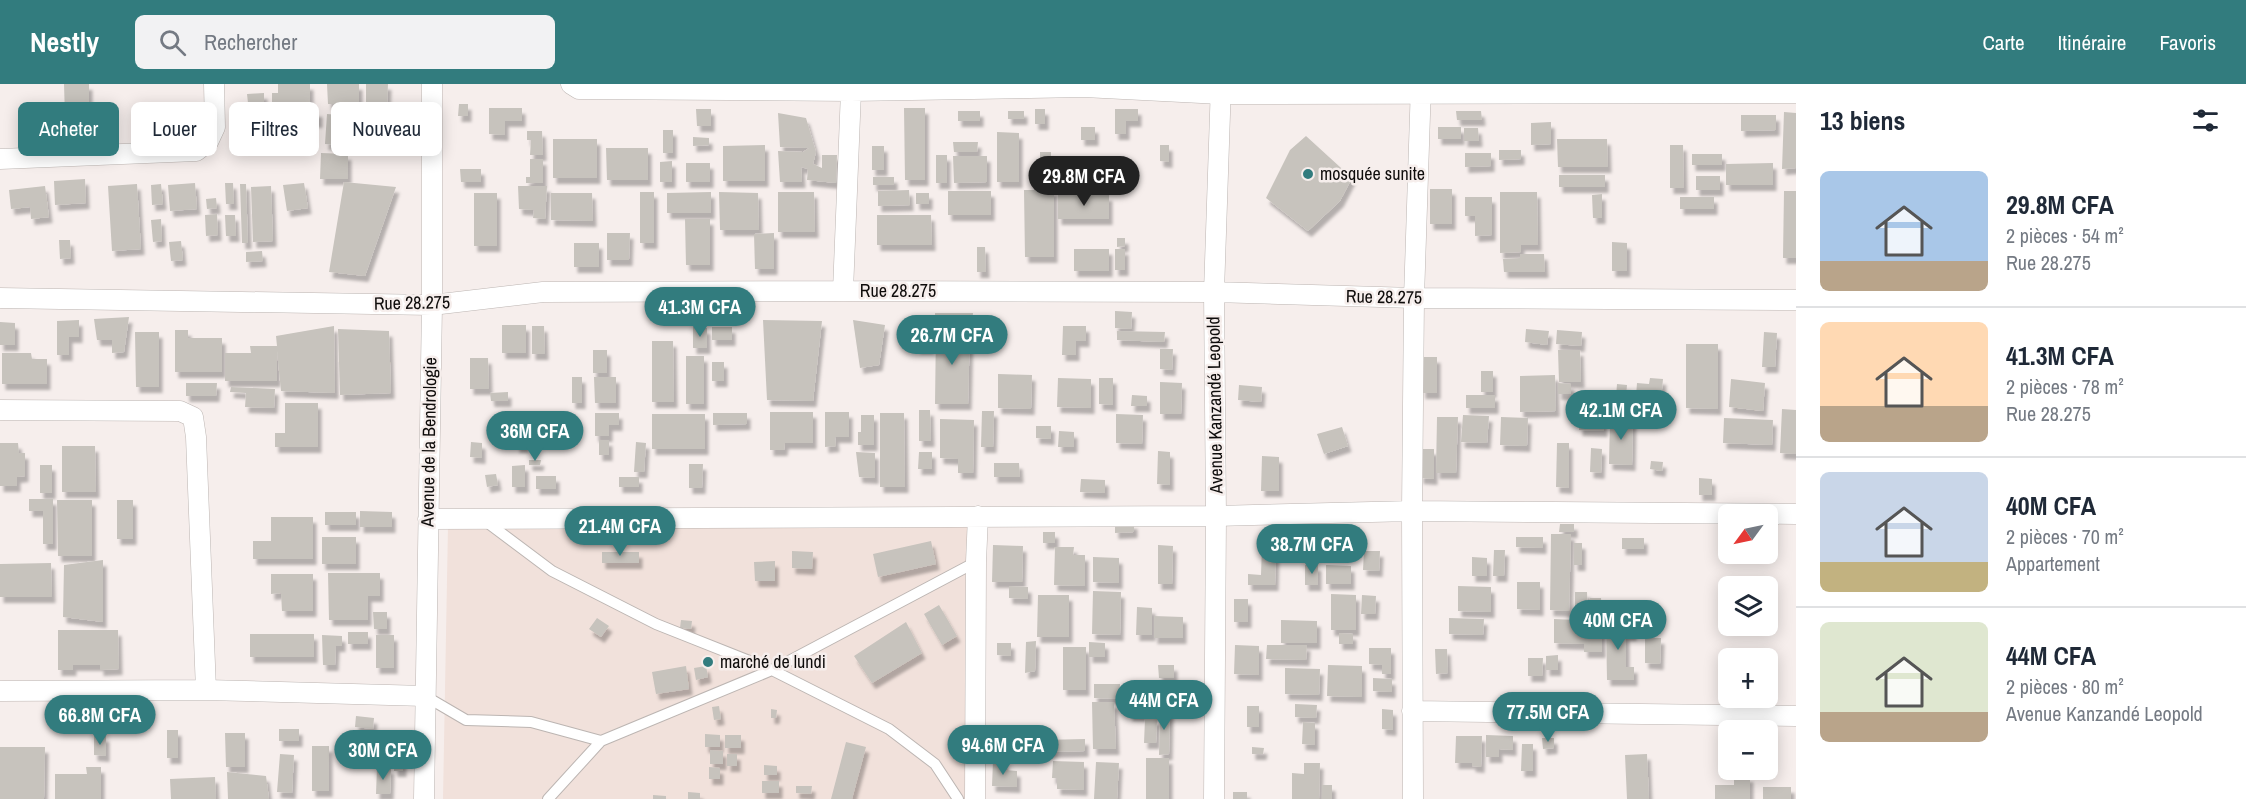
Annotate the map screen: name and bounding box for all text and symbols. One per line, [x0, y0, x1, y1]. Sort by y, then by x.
search box [135, 15, 555, 69]
text: Nestly [30, 23, 99, 61]
icon: search [156, 26, 189, 59]
text: Rechercher [204, 27, 297, 57]
text: Carte [1982, 28, 2025, 57]
text: Itinéraire [2058, 28, 2126, 57]
text: Favoris [2159, 28, 2216, 57]
chip: Acheter [18, 102, 119, 156]
chip: Louer [131, 102, 217, 156]
chip: Filtres [229, 102, 319, 156]
chip: Nouveau [331, 102, 442, 156]
text: 13 biens [1820, 103, 1905, 138]
icon: filters [2189, 104, 2222, 137]
pin: 29.8M CFA [1015, 156, 1153, 207]
place label: mosquée sunite [1320, 161, 1425, 186]
text: 29.8M CFA [1043, 162, 1125, 189]
marker: mosquée sunite [1301, 167, 1315, 181]
text: 29.8M CFA [2006, 187, 2114, 222]
icon: home [1868, 195, 1940, 267]
text: 2 pièces · 54 m² [2006, 222, 2124, 249]
text: Rue 28.275 [2006, 249, 2091, 276]
street label: Rue 28.275 [860, 278, 936, 303]
street label: Rue 28.275 [1346, 283, 1422, 310]
pin: 41.3M CFA [631, 287, 769, 338]
street label: Rue 28.275 [374, 289, 450, 316]
text: 41.3M CFA [659, 293, 741, 320]
pin: 26.7M CFA [883, 315, 1021, 366]
street label: Avenue Kanzandé Leopold [1200, 316, 1229, 495]
text: 26.7M CFA [911, 321, 993, 348]
text: 41.3M CFA [2006, 338, 2114, 373]
icon: home [1868, 346, 1940, 418]
street label: Avenue de la Bendrologie [415, 357, 442, 528]
text: 2 pièces · 78 m² [2006, 373, 2124, 400]
pin: 42.1M CFA [1552, 390, 1690, 441]
text: 42.1M CFA [1580, 396, 1662, 423]
text: Rue 28.275 [2006, 400, 2091, 427]
pin: 36M CFA [480, 411, 590, 462]
text: 36M CFA [500, 417, 570, 444]
text: 40M CFA [2006, 488, 2096, 523]
icon: home [1868, 496, 1940, 568]
north arrow [1718, 504, 1778, 564]
map controls [1718, 504, 1778, 780]
pin: 21.4M CFA [551, 506, 689, 557]
text: 21.4M CFA [579, 512, 661, 539]
text: 2 pièces · 70 m² [2006, 523, 2124, 550]
pin: 38.7M CFA [1243, 524, 1381, 575]
text: 38.7M CFA [1271, 530, 1353, 557]
text: Appartement [2006, 550, 2100, 577]
button: layers [1718, 576, 1778, 636]
pin: 40M CFA [1563, 600, 1673, 651]
text: 40M CFA [1583, 606, 1653, 633]
text: 44M CFA [2006, 638, 2096, 673]
icon: home [1868, 646, 1940, 718]
button: + [1718, 648, 1778, 708]
place label: marché de lundi [720, 649, 826, 674]
marker: marché de lundi [701, 655, 715, 669]
text: 2 pièces · 80 m² [2006, 673, 2124, 700]
pin: 44M CFA [1109, 680, 1219, 731]
text: 44M CFA [1129, 686, 1199, 713]
pin: 77.5M CFA [1479, 692, 1617, 743]
pin: 66.8M CFA [31, 695, 169, 746]
text: 77.5M CFA [1507, 698, 1589, 725]
text: Avenue Kanzandé Leopold [2006, 700, 2203, 727]
text: 66.8M CFA [59, 701, 141, 728]
button: − [1718, 720, 1778, 780]
pin: 94.6M CFA [934, 725, 1072, 776]
pin: 30M CFA [328, 730, 438, 781]
text: 94.6M CFA [962, 731, 1044, 758]
text: 30M CFA [348, 736, 418, 763]

